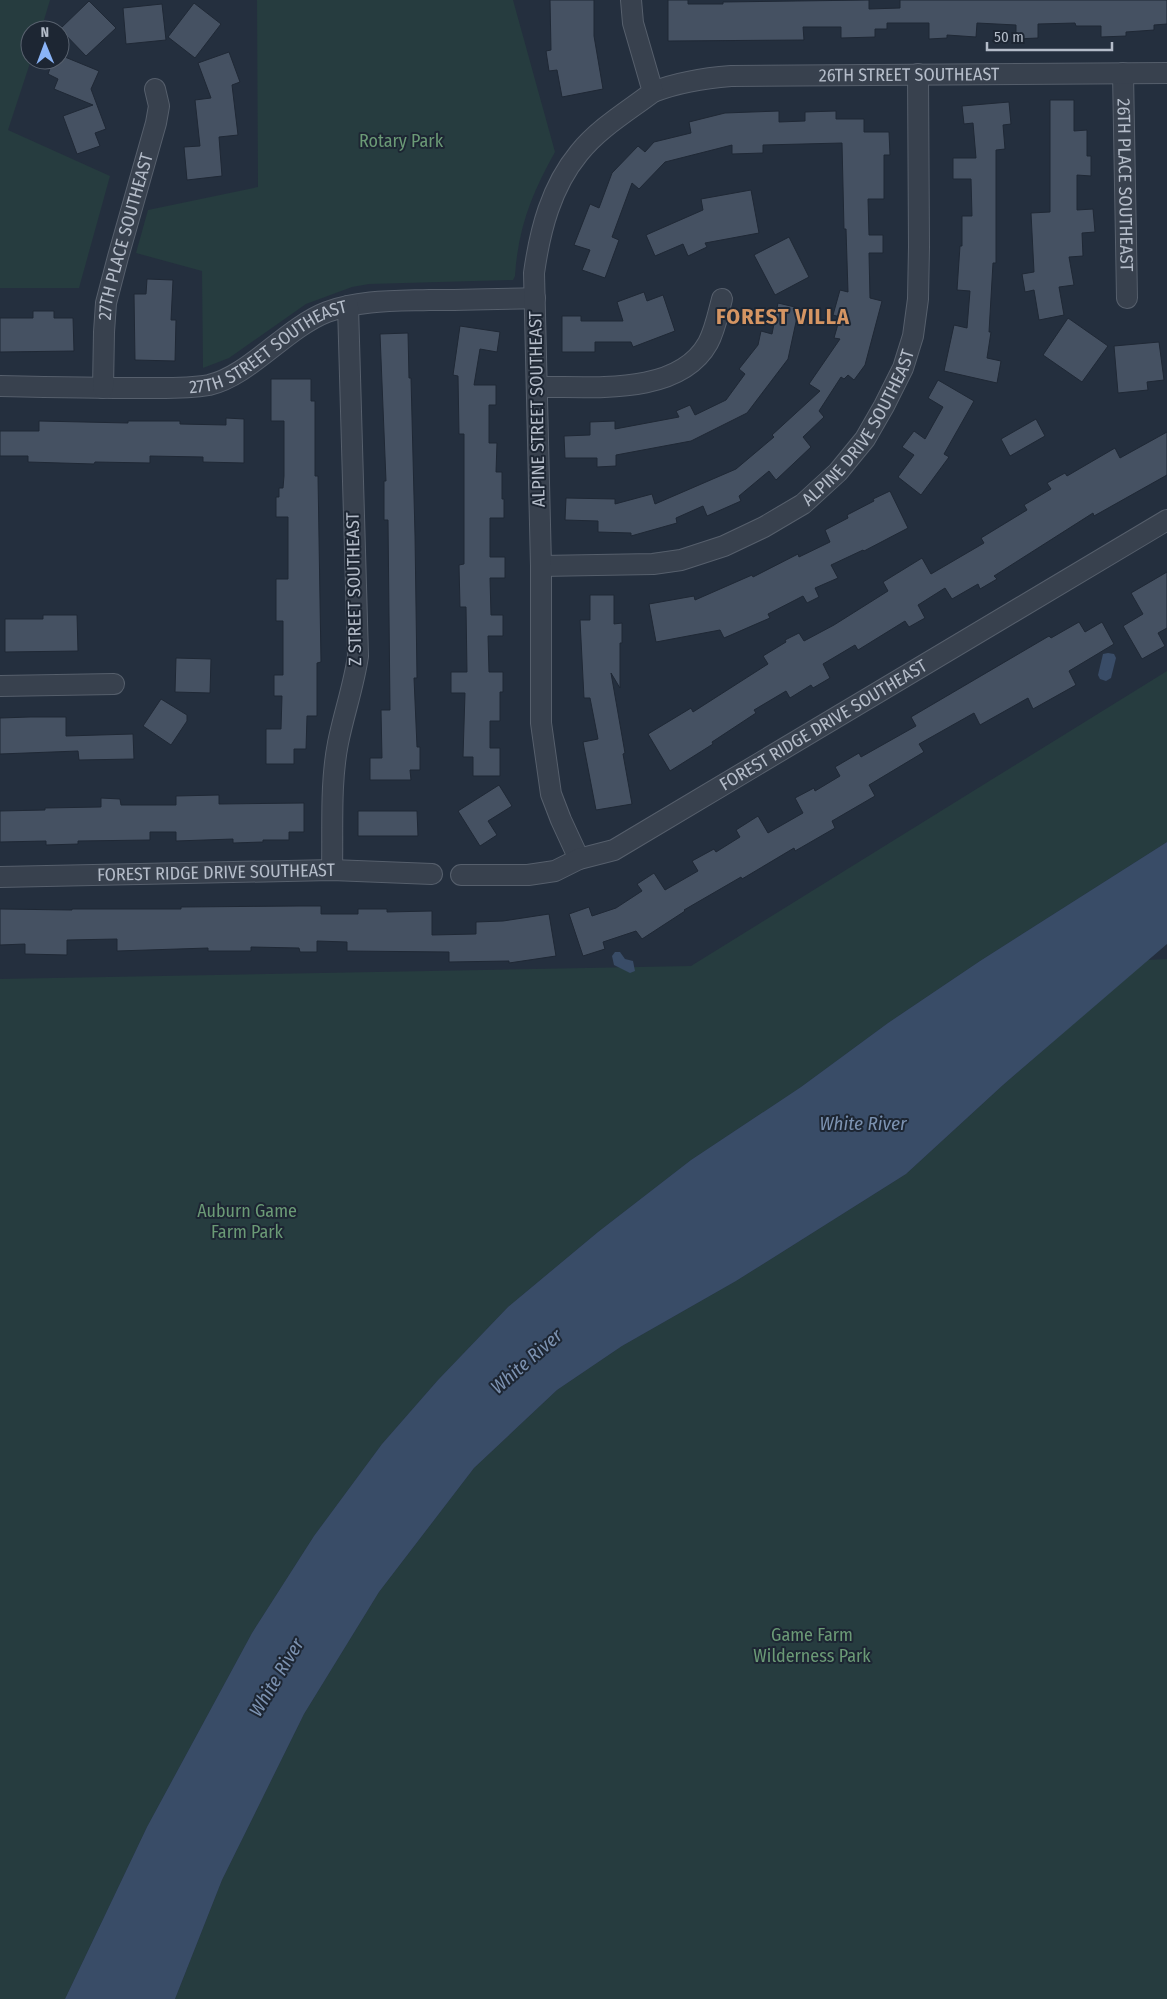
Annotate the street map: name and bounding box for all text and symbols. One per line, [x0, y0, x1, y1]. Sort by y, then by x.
north arrow [20, 20, 70, 70]
scale bar [987, 20, 1112, 52]
text: N [40, 24, 49, 41]
text: 50 m [994, 28, 1024, 46]
street label: 26TH STREET SOUTHEAST [819, 63, 1000, 86]
street label: 26TH PLACE SOUTHEAST [1112, 98, 1138, 272]
park label: Rotary Park [359, 130, 444, 152]
street label: 27TH PLACE SOUTHEAST [94, 150, 158, 321]
street label: 27TH STREET SOUTHEAST [188, 295, 350, 398]
district label: FOREST VILLA [716, 303, 850, 330]
street label: ALPINE STREET SOUTHEAST [524, 310, 550, 507]
street label: ALPINE DRIVE SOUTHEAST [797, 346, 919, 510]
street label: Z STREET SOUTHEAST [342, 511, 366, 666]
street label: FOREST RIDGE DRIVE SOUTHEAST [716, 654, 932, 795]
street label: FOREST RIDGE DRIVE SOUTHEAST [97, 859, 336, 886]
water label: White River [819, 1112, 908, 1135]
park label: Auburn Game Farm Park [197, 1200, 297, 1243]
water label: White River [486, 1323, 568, 1399]
park label: Game Farm Wilderness Park [753, 1624, 871, 1667]
water label: White River [244, 1633, 309, 1720]

